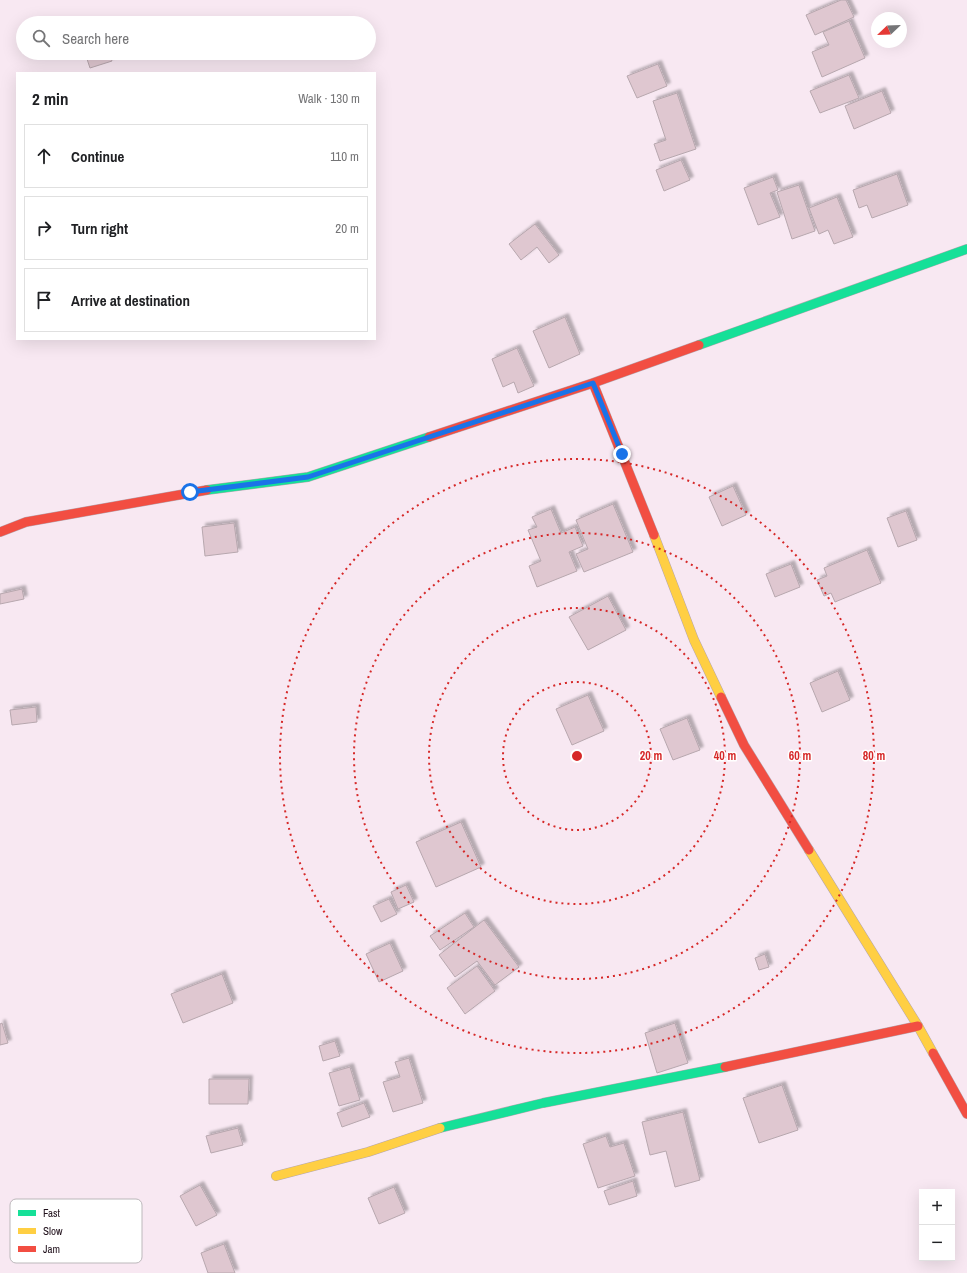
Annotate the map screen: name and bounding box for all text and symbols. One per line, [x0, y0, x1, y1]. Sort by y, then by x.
north arrow [871, 12, 907, 48]
search box [16, 16, 376, 60]
icon: search [30, 27, 52, 49]
text: Search here [62, 28, 129, 49]
text: 2 min [32, 87, 68, 110]
text: Walk · 130 m [298, 90, 360, 107]
icon: ahead [33, 145, 55, 167]
text: Continue [71, 146, 124, 167]
text: 110 m [330, 148, 359, 165]
icon: right [33, 217, 55, 239]
text: Turn right [71, 218, 128, 239]
text: 20 m [335, 220, 359, 237]
icon: arrive [33, 289, 55, 311]
text: Arrive at destination [71, 290, 190, 311]
route end [613, 445, 631, 463]
route start [181, 483, 199, 501]
text: 20 m [640, 748, 662, 764]
text: 40 m [714, 748, 736, 764]
text: 60 m [789, 748, 811, 764]
text: 80 m [863, 748, 885, 764]
centre of rings [570, 749, 584, 763]
map controls [919, 1189, 955, 1261]
button: + [919, 1189, 955, 1225]
legend [10, 1199, 142, 1263]
text: Fast [43, 1206, 61, 1220]
text: Slow [43, 1224, 63, 1238]
button: − [919, 1225, 955, 1261]
text: Jam [43, 1242, 60, 1256]

